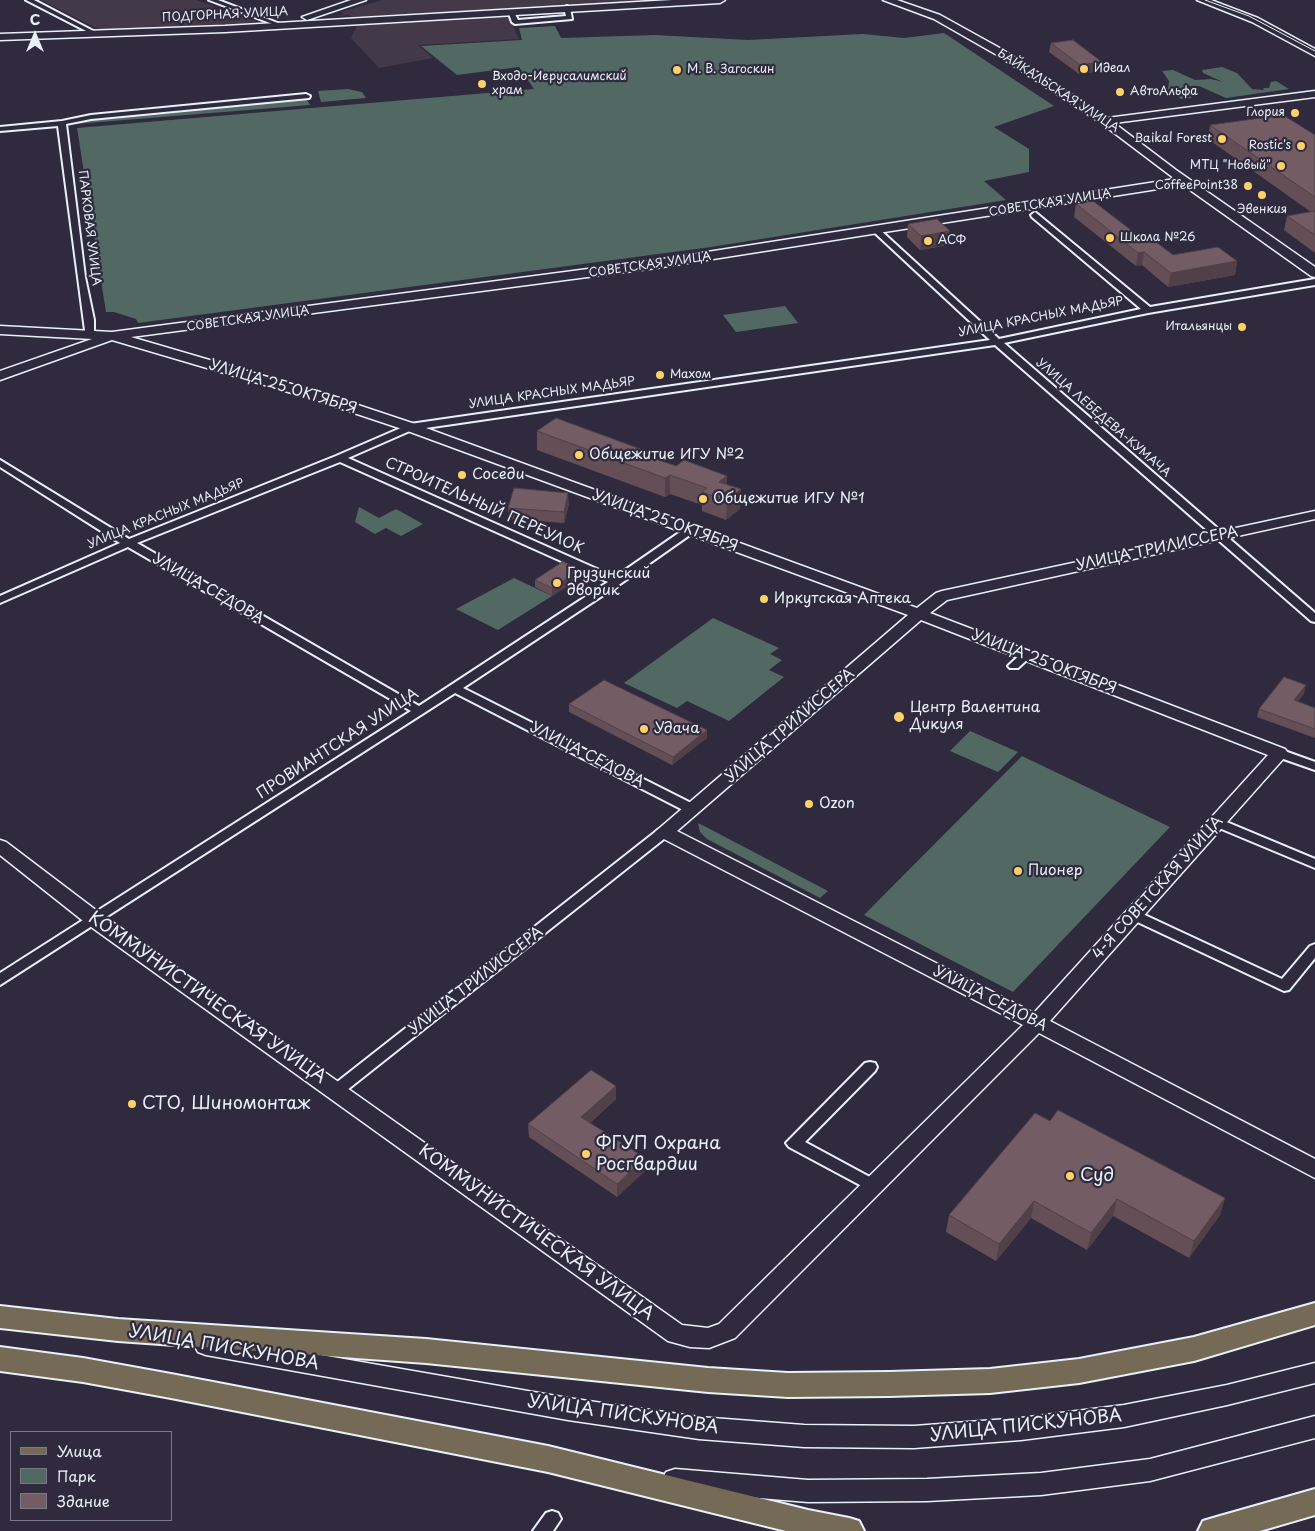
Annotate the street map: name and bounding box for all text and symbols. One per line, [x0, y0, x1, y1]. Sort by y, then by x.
street label: ПОДГОРНАЯ УЛИЦА [162, 5, 288, 25]
text: С [30, 9, 40, 30]
north arrow [10, 10, 60, 60]
street label: БАЙКАЛЬСКАЯ УЛИЦА [995, 46, 1121, 136]
place label: Идеал [1094, 62, 1130, 76]
place label: М. В. Загоскин [687, 63, 775, 77]
marker: Идеал [1078, 63, 1090, 75]
marker: М. В. Загоскин [671, 64, 683, 76]
place label: Входо-Иерусалимский храм [492, 70, 627, 98]
marker: Входо-Иерусалимский храм [476, 78, 488, 90]
place label: АвтоАльфа [1130, 85, 1198, 99]
marker: АвтоАльфа [1114, 86, 1126, 98]
place label: Глория [1246, 106, 1285, 120]
marker: Глория [1289, 107, 1301, 119]
place label: Baikal Forest [1134, 132, 1212, 146]
marker: Baikal Forest [1216, 133, 1228, 145]
place label: Rostic's [1249, 139, 1291, 153]
marker: Rostic's [1295, 140, 1307, 152]
place label: МТЦ "Новый" [1190, 159, 1271, 173]
marker: МТЦ "Новый" [1275, 160, 1287, 172]
street label: ПАРКОВАЯ УЛИЦА [75, 169, 103, 287]
place label: CoffeePoint38 [1155, 179, 1238, 193]
marker: CoffeePoint38 [1242, 180, 1254, 192]
street label: СОВЕТСКАЯ УЛИЦА [988, 186, 1112, 220]
marker: Эвенкия [1256, 189, 1268, 201]
place label: Эвенкия [1237, 203, 1287, 217]
place label: Школа №26 [1120, 231, 1195, 245]
marker: Школа №26 [1104, 232, 1116, 244]
place label: АСФ [938, 234, 966, 248]
marker: АСФ [922, 235, 934, 247]
street label: СОВЕТСКАЯ УЛИЦА [588, 249, 712, 281]
street label: УЛИЦА КРАСНЫХ МАДЬЯР [957, 294, 1125, 340]
street label: СОВЕТСКАЯ УЛИЦА [186, 303, 310, 335]
place label: Итальянцы [1165, 320, 1232, 334]
marker: Итальянцы [1236, 321, 1248, 333]
street label: УЛИЦА 25 ОКТЯБРЯ [207, 356, 359, 418]
street label: УЛИЦА ЛЕБЕДЕВА-КУМАЧА [1033, 356, 1173, 480]
place label: Махом [670, 368, 711, 382]
marker: Махом [654, 369, 666, 381]
street label: УЛИЦА КРАСНЫХ МАДЬЯР [468, 374, 636, 412]
place label: Общежитие ИГУ №2 [589, 446, 745, 464]
marker: Общежитие ИГУ №2 [573, 449, 585, 461]
street label: СТРОИТЕЛЬНЫЙ ПЕРЕУЛОК [382, 454, 586, 558]
place label: Соседи [472, 466, 525, 484]
marker: Соседи [456, 469, 468, 481]
street label: УЛИЦА КРАСНЫХ МАДЬЯР [86, 476, 246, 552]
street label: УЛИЦА 25 ОКТЯБРЯ [590, 486, 740, 556]
place label: Общежитие ИГУ №1 [713, 490, 865, 508]
marker: Общежитие ИГУ №1 [697, 493, 709, 505]
street label: УЛИЦА ТРИЛИССЕРА [1074, 523, 1240, 575]
street label: УЛИЦА СЕДОВА [149, 550, 267, 628]
place label: Грузинский дворик [567, 565, 650, 600]
marker: Грузинский дворик [551, 577, 563, 589]
place label: Иркутская Аптека [774, 590, 911, 608]
marker: Иркутская Аптека [758, 593, 770, 605]
street label: УЛИЦА 25 ОКТЯБРЯ [969, 626, 1119, 698]
street label: УЛИЦА ТРИЛИССЕРА [722, 665, 858, 787]
street label: ПРОВИАНТСКАЯ УЛИЦА [254, 685, 422, 803]
place label: Центр Валентина Дикуля [910, 699, 1040, 734]
marker: Центр Валентина Дикуля [892, 710, 906, 724]
street label: УЛИЦА СЕДОВА [527, 719, 647, 791]
place label: Удача [654, 720, 700, 738]
marker: Удача [638, 723, 650, 735]
place label: Ozon [819, 795, 855, 813]
marker: Ozon [803, 798, 815, 810]
street label: 4-Я СОВЕТСКАЯ УЛИЦА [1089, 813, 1227, 963]
place label: Пионер [1028, 862, 1083, 880]
marker: Пионер [1012, 865, 1024, 877]
street label: КОММУНИСТИЧЕСКАЯ УЛИЦА [84, 907, 330, 1089]
street label: УЛИЦА ТРИЛИССЕРА [405, 923, 547, 1039]
street label: УЛИЦА СЕДОВА [930, 963, 1050, 1035]
place label: СТО, Шиномонтаж [142, 1093, 310, 1115]
marker: СТО, Шиномонтаж [126, 1098, 138, 1110]
place label: ФГУП Охрана Росгвардии [596, 1133, 720, 1176]
street label: КОММУНИСТИЧЕСКАЯ УЛИЦА [414, 1140, 658, 1326]
marker: ФГУП Охрана Росгвардии [580, 1148, 592, 1160]
place label: Суд [1080, 1165, 1114, 1187]
marker: Суд [1064, 1170, 1076, 1182]
street label: УЛИЦА ПИСКУНОВА [127, 1321, 321, 1375]
street label: УЛИЦА ПИСКУНОВА [526, 1391, 720, 1439]
street label: УЛИЦА ПИСКУНОВА [929, 1405, 1123, 1447]
legend [10, 1431, 172, 1521]
text: Улица [57, 1439, 102, 1462]
text: Парк [57, 1464, 96, 1487]
text: Здание [57, 1489, 110, 1512]

